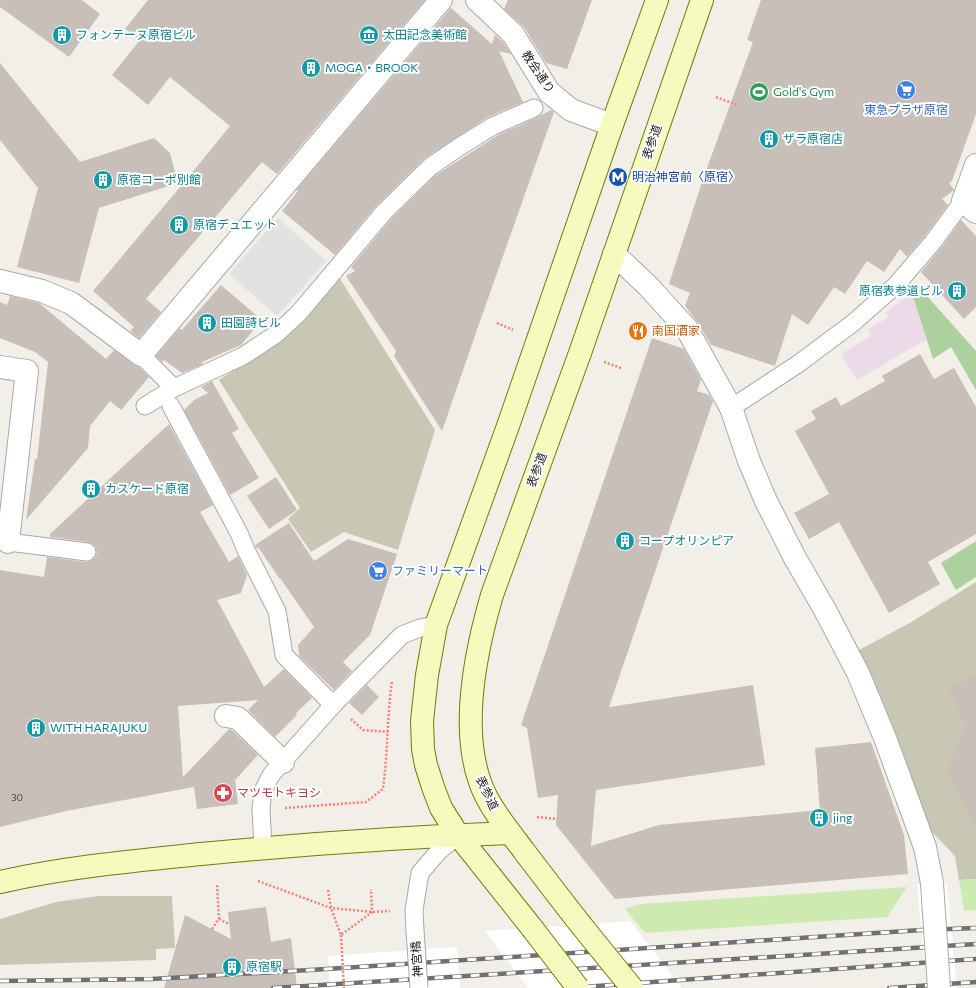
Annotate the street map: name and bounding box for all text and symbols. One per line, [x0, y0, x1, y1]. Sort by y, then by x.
building icon: フォンテーヌ原宿ビル [51, 24, 73, 46]
museum icon: 太田記念美術館 [358, 24, 380, 46]
place label: フォンテーヌ原宿ビル [76, 27, 196, 41]
place label: 太田記念美術館 [383, 27, 467, 41]
street label: 教会通り [520, 48, 558, 95]
building icon: MOGA・BROOK [300, 57, 322, 79]
place label: MOGA・BROOK [325, 60, 418, 74]
supermarket icon: 東急プラザ原宿 [895, 79, 917, 101]
sports icon: Gold's Gym [748, 81, 770, 103]
place label: Gold's Gym [773, 84, 834, 98]
place label: 東急プラザ原宿 [864, 102, 948, 116]
street label: 表参道 [638, 122, 664, 162]
building icon: ザラ原宿店 [758, 128, 780, 150]
place label: ザラ原宿店 [783, 131, 843, 145]
metro station icon: 明治神宮前〈原宿〉 [607, 166, 629, 188]
building icon: 原宿コーポ別館 [92, 169, 114, 191]
place label: 明治神宮前〈原宿〉 [632, 169, 740, 183]
place label: 原宿コーポ別館 [117, 172, 201, 186]
building icon: 原宿デュエット [168, 214, 190, 236]
place label: 原宿デュエット [193, 217, 277, 231]
building icon: 原宿表参道ビル [946, 280, 968, 302]
place label: 原宿表参道ビル [859, 283, 943, 297]
building icon: 田園詩ビル [196, 312, 218, 334]
place label: 田園詩ビル [221, 315, 281, 329]
restaurant icon: 南国酒家 [627, 320, 649, 342]
place label: 南国酒家 [652, 323, 700, 337]
street label: 表参道 [523, 450, 549, 490]
building icon: カスケード原宿 [80, 478, 102, 500]
place label: カスケード原宿 [105, 481, 189, 495]
building icon: コープオリンピア [614, 530, 636, 552]
place label: コープオリンピア [639, 533, 734, 547]
supermarket icon: ファミリーマート [367, 560, 389, 582]
place label: ファミリーマート [392, 563, 488, 577]
building icon: WITH HARAJUKU [25, 717, 47, 739]
place label: WITH HARAJUKU [50, 720, 147, 735]
street label: 表参道 [474, 772, 502, 812]
pharmacy icon: マツモトキヨシ [212, 782, 234, 804]
place label: マツモトキヨシ [237, 785, 321, 799]
house number: 30 [11, 791, 23, 803]
building icon: jing [808, 807, 830, 829]
place label: jing [833, 810, 853, 824]
street label: 神宮橋 [408, 941, 424, 978]
building icon: 原宿駅 [221, 956, 243, 978]
place label: 原宿駅 [246, 959, 282, 973]

